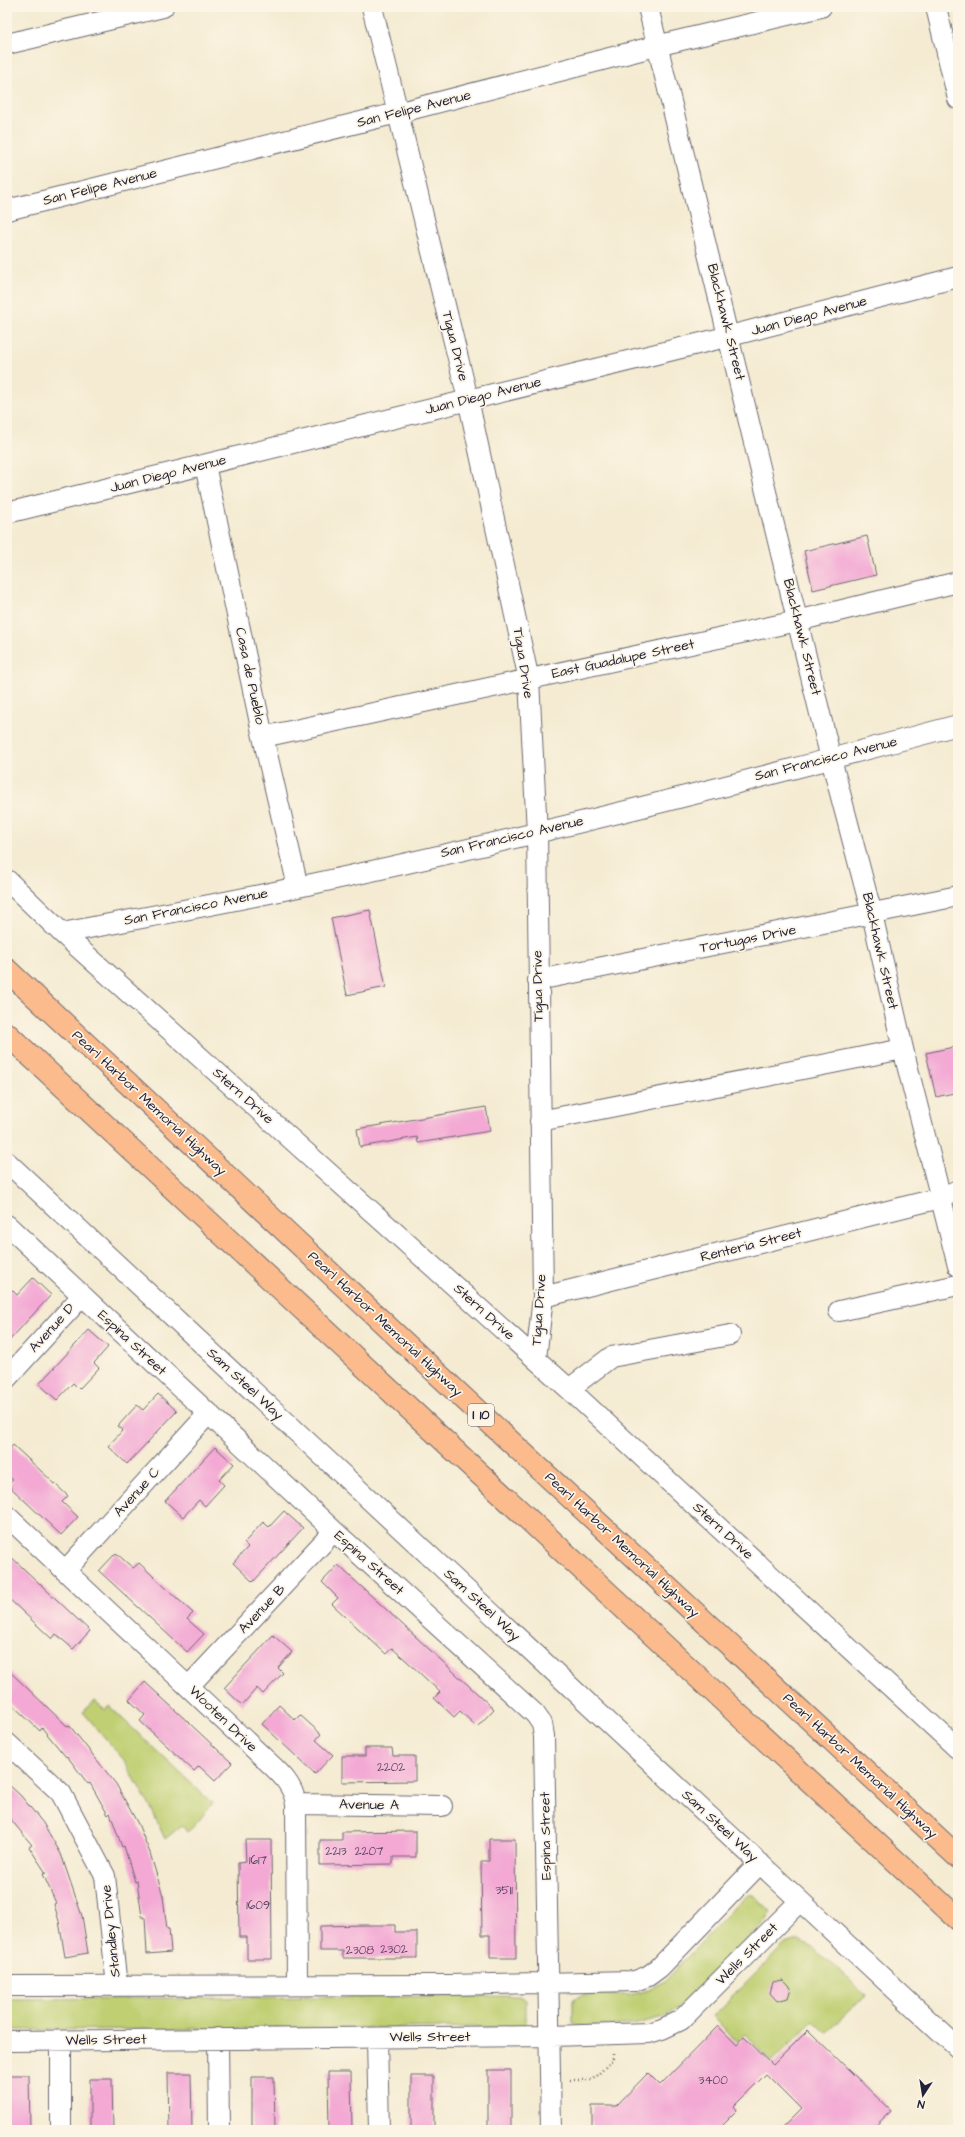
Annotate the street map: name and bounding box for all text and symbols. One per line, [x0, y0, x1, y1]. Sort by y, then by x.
street label: San Felipe Avenue [355, 85, 473, 133]
street label: San Felipe Avenue [41, 163, 159, 211]
street label: Blackhawk Street [702, 262, 750, 383]
street label: Juan Diego Avenue [749, 291, 870, 341]
street label: Tigua Drive [437, 309, 473, 384]
street label: Juan Diego Avenue [423, 372, 544, 420]
street label: Juan Diego Avenue [108, 450, 229, 498]
street label: Blackhawk Street [778, 577, 826, 698]
street label: Casa de Pueblo [230, 626, 270, 726]
street label: Tigua Drive [508, 626, 539, 700]
street label: East Guadalupe Street [550, 634, 697, 684]
street label: San Francisco Avenue [753, 732, 900, 786]
street label: San Francisco Avenue [439, 811, 586, 863]
street label: San Francisco Avenue [122, 883, 270, 931]
street label: Blackhawk Street [857, 891, 903, 1012]
street label: Tortugas Drive [698, 920, 798, 958]
street label: Tigua Drive [527, 950, 549, 1022]
street label: Pearl Harbor Memorial Highway [67, 1026, 231, 1180]
street label: Stern Drive [208, 1063, 278, 1129]
street label: Renteria Street [698, 1223, 804, 1267]
street label: Pearl Harbor Memorial Highway [303, 1247, 467, 1401]
street label: Tigua Drive [527, 1273, 552, 1346]
street label: Stern Drive [449, 1279, 519, 1345]
street label: Avenue D [24, 1299, 80, 1357]
street label: Espina Street [93, 1306, 171, 1381]
street label: Sam Steel Way [202, 1343, 288, 1425]
road number: I 10 [468, 1404, 494, 1426]
street label: Avenue C [109, 1463, 165, 1521]
street label: Pearl Harbor Memorial Highway [540, 1468, 704, 1622]
street label: Stern Drive [688, 1498, 758, 1565]
street label: Espina Street [330, 1526, 409, 1600]
street label: Sam Steel Way [439, 1564, 525, 1646]
street label: Avenue B [234, 1580, 290, 1638]
street label: Wooten Drive [184, 1681, 262, 1757]
street label: Pearl Harbor Memorial Highway [778, 1689, 942, 1843]
house number: 2202 [377, 1759, 405, 1776]
street label: Sam Steel Way [677, 1785, 763, 1867]
street label: Espina Street [535, 1791, 557, 1880]
street label: Avenue A [339, 1794, 399, 1816]
house number: 2213 [325, 1843, 347, 1860]
house number: 2207 [355, 1843, 384, 1860]
house number: 1617 [249, 1852, 268, 1869]
house number: 3511 [495, 1882, 513, 1899]
street label: Standley Drive [96, 1883, 126, 1978]
house number: 1609 [246, 1897, 270, 1914]
street label: Wells Street [711, 1918, 783, 1990]
house number: 2302 [380, 1941, 408, 1958]
house number: 2308 [346, 1942, 374, 1959]
street label: Wells Street [390, 2027, 471, 2047]
street label: Wells Street [65, 2029, 147, 2051]
house number: 3400 [698, 2072, 728, 2089]
north arrow [903, 2075, 943, 2115]
text: N [916, 2096, 926, 2112]

